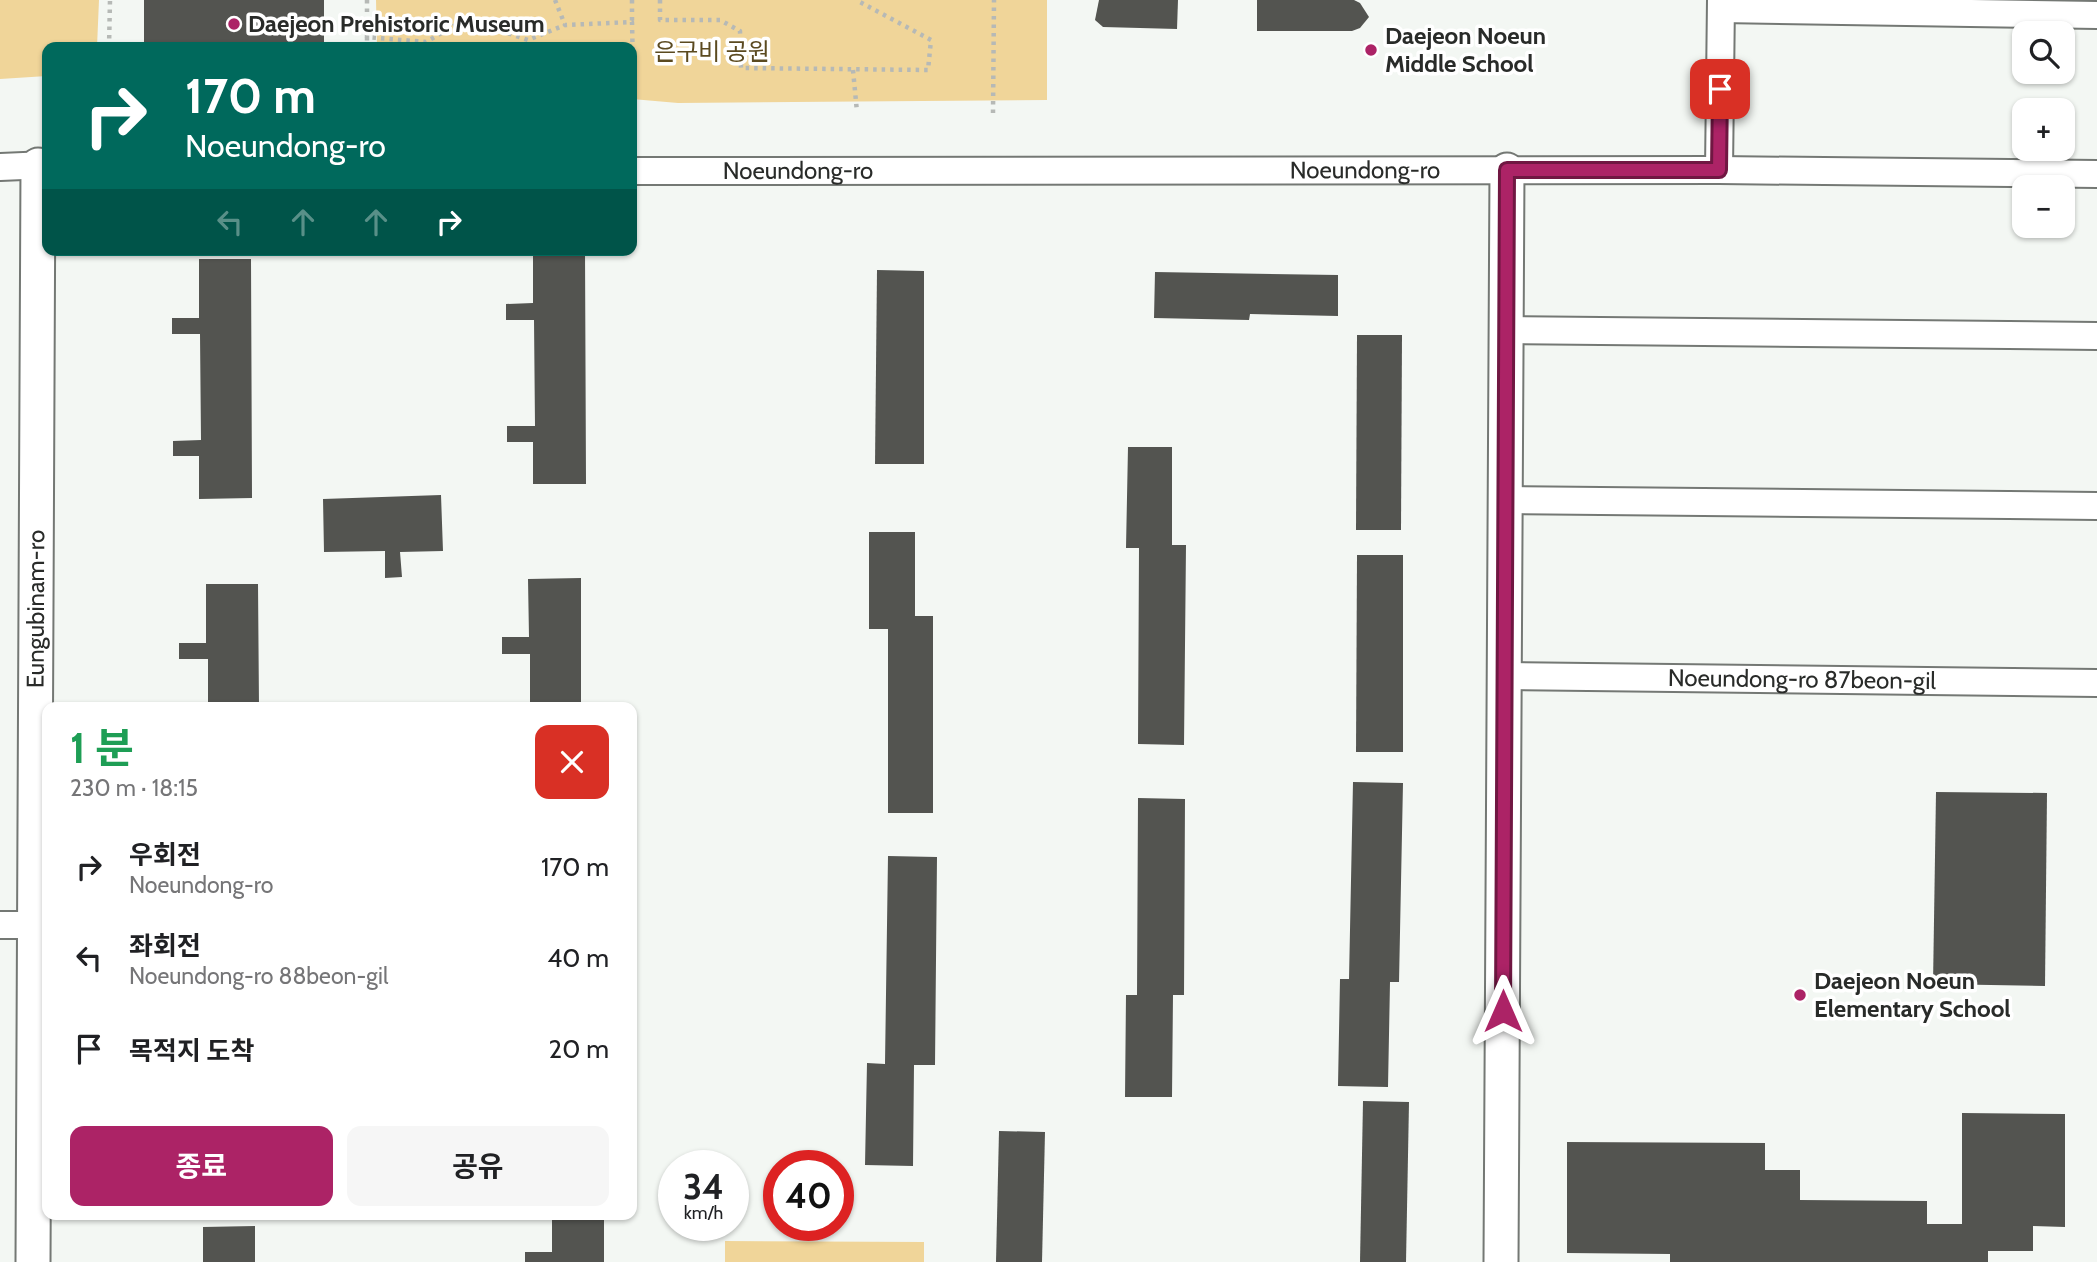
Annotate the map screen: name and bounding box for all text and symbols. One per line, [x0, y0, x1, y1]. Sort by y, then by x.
place label: Daejeon Prehistoric Museum [248, 9, 545, 38]
marker: Daejeon Prehistoric Museum [226, 16, 242, 32]
place label: Daejeon Noeun Middle School [1385, 21, 1546, 78]
map controls [2012, 21, 2075, 238]
button: search [2012, 21, 2075, 84]
park label: 은구비 공원 [654, 37, 770, 66]
marker: Daejeon Noeun Middle School [1363, 42, 1379, 58]
pin [1690, 59, 1750, 119]
text: 170 m [185, 66, 316, 125]
icon: right [70, 70, 161, 161]
icon: arrive [1701, 70, 1739, 108]
button: + [2012, 98, 2075, 161]
text: Noeundong-ro [185, 126, 386, 165]
street label: Noeundong-ro [1290, 155, 1440, 184]
street label: Noeundong-ro [723, 156, 873, 185]
button: − [2012, 175, 2075, 238]
icon: left [211, 203, 249, 241]
icon: ahead [284, 203, 322, 241]
icon: ahead [357, 203, 395, 241]
icon: right [430, 203, 468, 241]
street label: Eungubinam-ro [21, 530, 50, 688]
street label: Noeundong-ro 87beon-gil [1668, 663, 1937, 695]
text: 1 분 [70, 722, 134, 774]
button: close [535, 725, 609, 799]
text: 230 m · 18:15 [70, 774, 198, 802]
text: 우회전 [129, 839, 201, 871]
icon: right [70, 848, 108, 886]
text: 170 m [541, 851, 609, 883]
text: Noeundong-ro [129, 871, 273, 899]
text: 좌회전 [129, 930, 201, 962]
icon: left [70, 939, 108, 977]
text: 40 m [547, 942, 609, 974]
text: Noeundong-ro 88beon-gil [129, 962, 388, 990]
place label: Daejeon Noeun Elementary School [1814, 966, 2011, 1023]
position arrow [1466, 974, 1540, 1048]
marker: Daejeon Noeun Elementary School [1792, 987, 1808, 1003]
icon: arrive [70, 1030, 108, 1068]
text: 20 m [549, 1033, 609, 1065]
text: 목적지 도착 [129, 1035, 254, 1067]
button: 종료 [70, 1126, 333, 1206]
button: 공유 [347, 1126, 609, 1206]
speed limit sign: 40 [763, 1150, 854, 1241]
text: 34 [683, 1165, 724, 1208]
text: km/h [684, 1202, 723, 1224]

